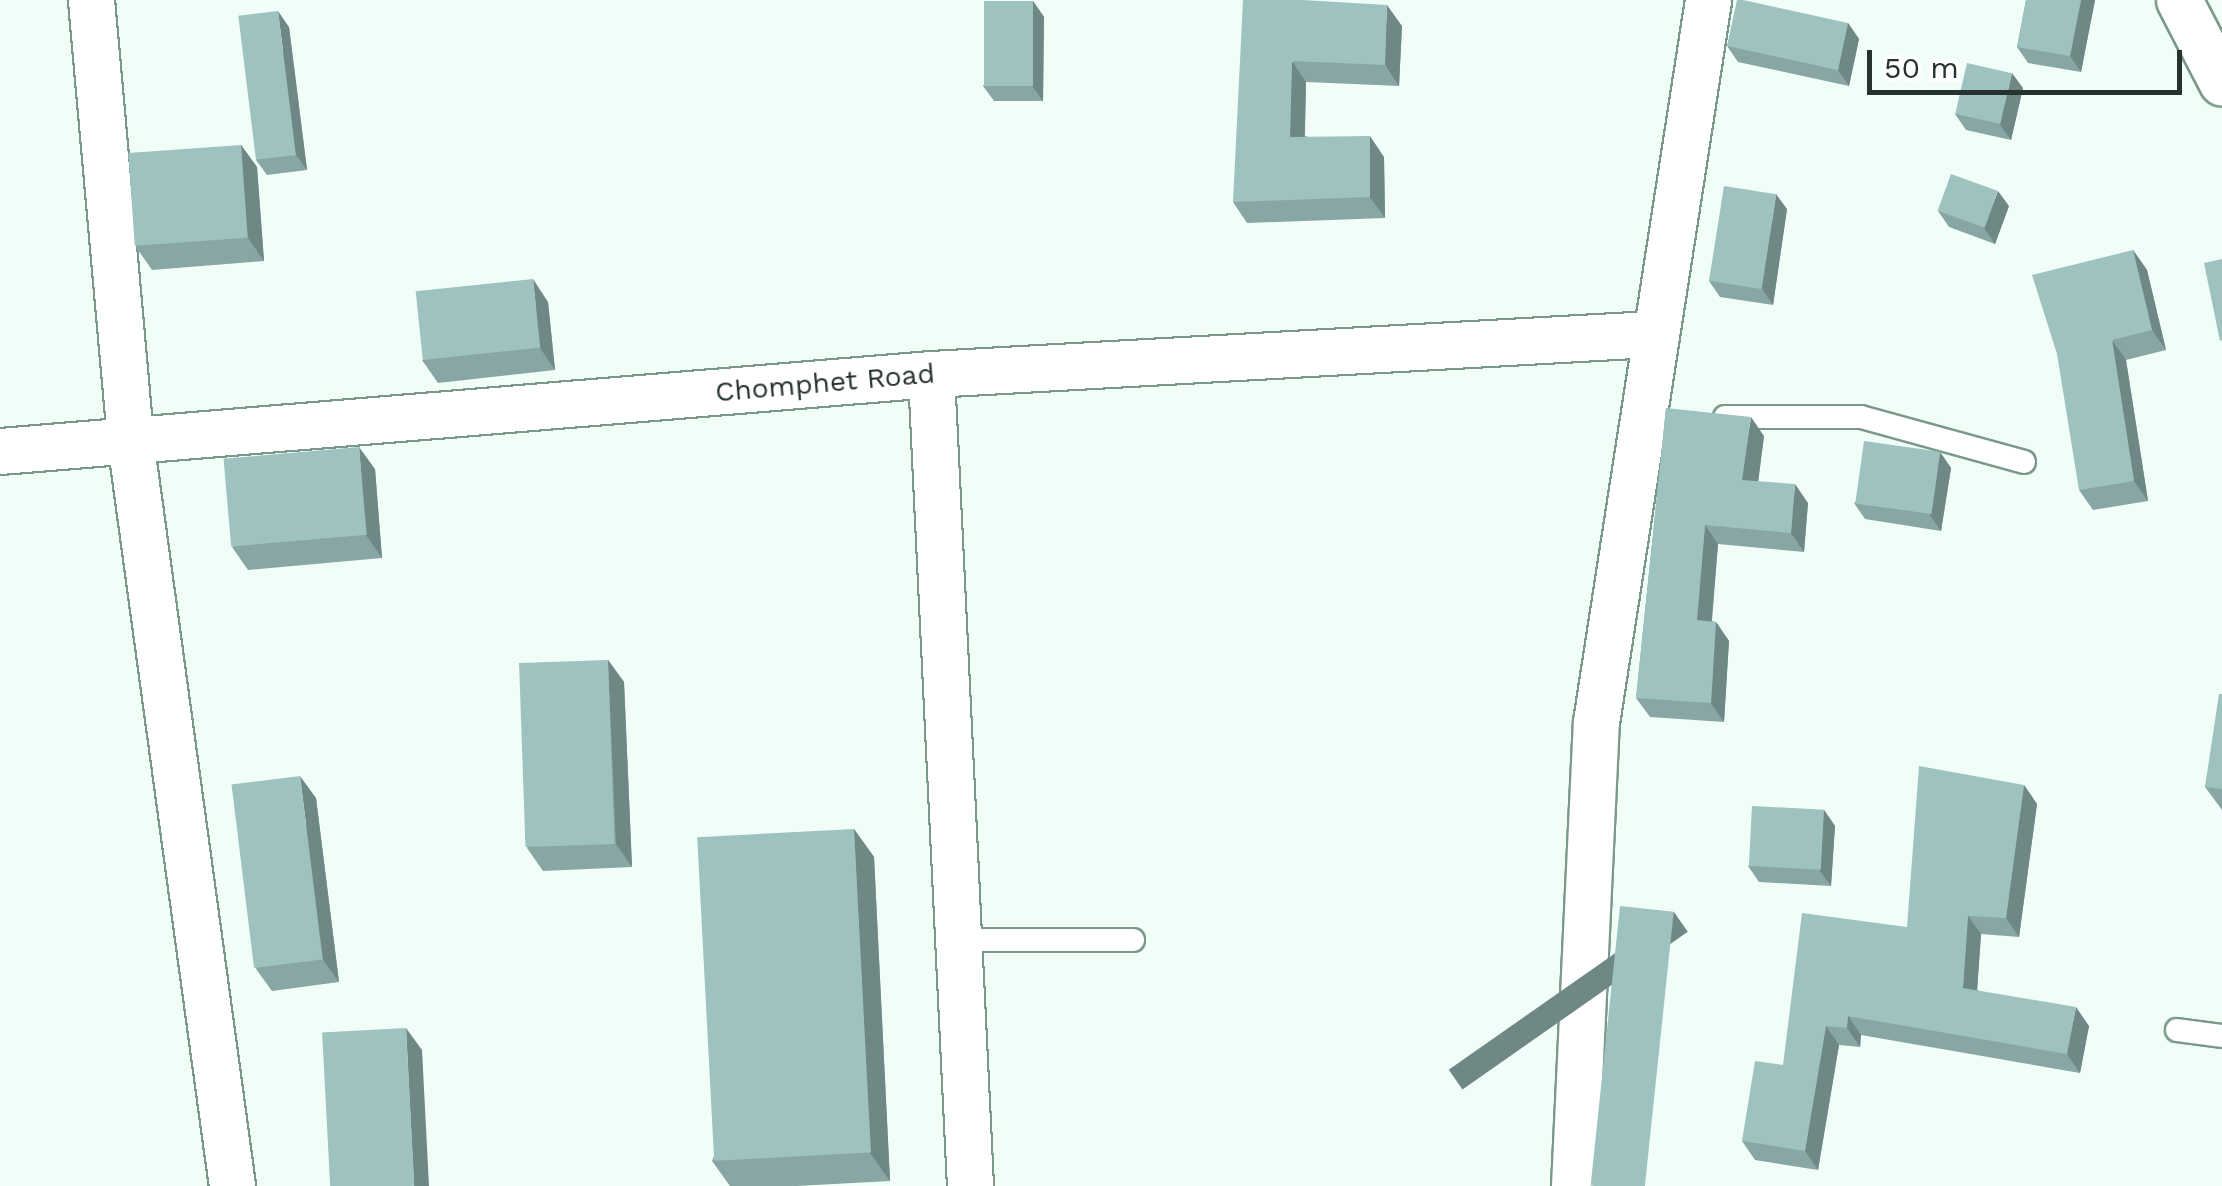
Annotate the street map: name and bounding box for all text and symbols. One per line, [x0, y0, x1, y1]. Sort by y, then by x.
scale bar [1872, 30, 2187, 92]
text: 50 m [1884, 50, 1959, 85]
street label: Chomphet Road [714, 357, 936, 409]

